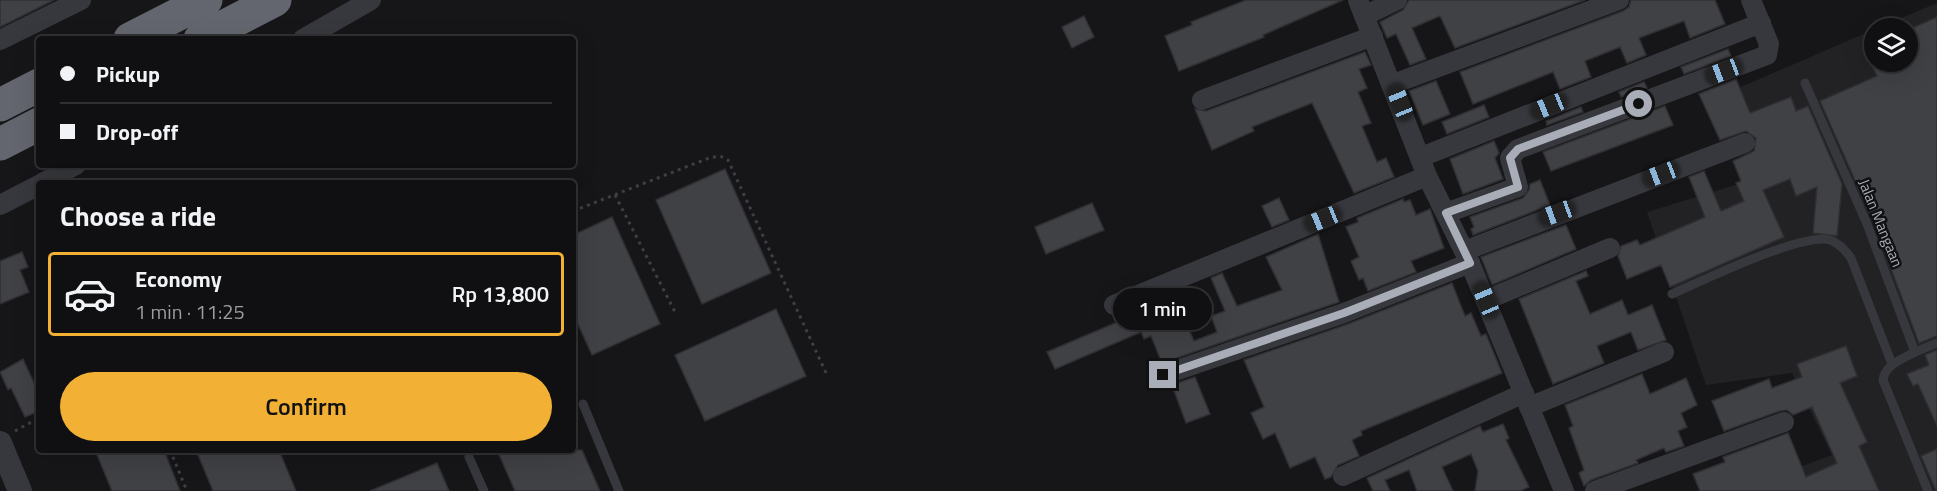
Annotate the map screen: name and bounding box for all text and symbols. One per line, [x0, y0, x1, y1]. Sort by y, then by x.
map controls [1864, 18, 1918, 72]
button: layers [1864, 18, 1918, 72]
car [1704, 56, 1744, 86]
text: Pickup [96, 57, 160, 91]
car [1385, 82, 1415, 122]
route start [1625, 90, 1652, 117]
car [1529, 91, 1569, 121]
text: Drop-off [96, 115, 178, 149]
car [1641, 159, 1681, 189]
street label: Jalan Mangaan [1853, 176, 1909, 270]
text: Choose a ride [60, 195, 216, 236]
car [1537, 198, 1577, 228]
car [1303, 204, 1343, 234]
text: Economy [135, 262, 222, 296]
icon: car [63, 267, 117, 321]
text: Rp 13,800 [452, 277, 549, 311]
car [1471, 280, 1501, 320]
callout: 1 min [1114, 288, 1212, 330]
text: 1 min [1138, 293, 1187, 324]
text: 1 min · 11:25 [135, 296, 245, 327]
route end [1149, 361, 1176, 388]
button: Confirm [60, 372, 552, 441]

